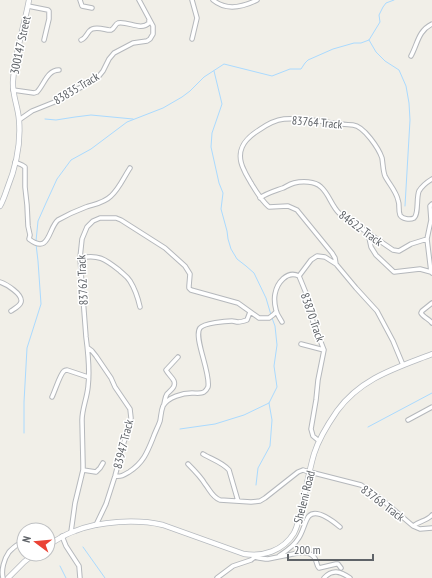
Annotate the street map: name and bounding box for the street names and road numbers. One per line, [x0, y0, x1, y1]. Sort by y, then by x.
street label: 300147 Street [7, 14, 34, 76]
street label: 83835 Track [50, 68, 102, 107]
street label: 83764 Track [291, 112, 343, 132]
street label: 84622 Track [336, 207, 386, 249]
street label: 83762 Track [73, 254, 91, 306]
street label: 83870 Track [298, 291, 328, 344]
street label: 83947 Track [110, 418, 136, 470]
street label: Sheleni Road [290, 469, 318, 525]
street label: 83768 Track [358, 482, 408, 524]

